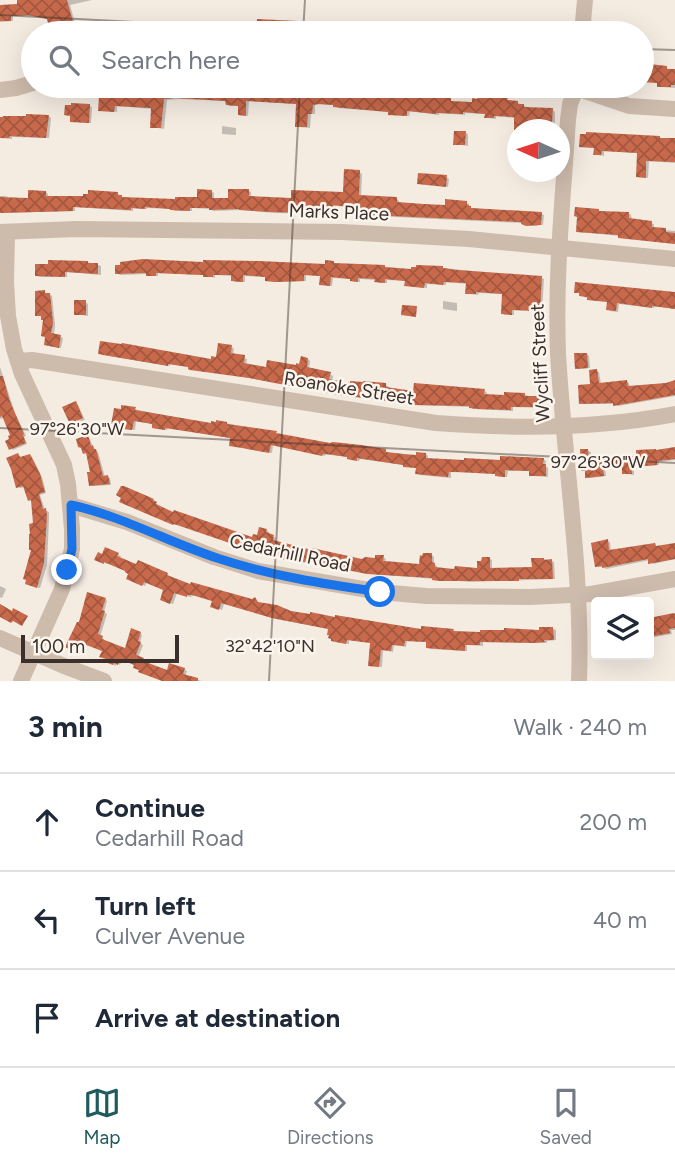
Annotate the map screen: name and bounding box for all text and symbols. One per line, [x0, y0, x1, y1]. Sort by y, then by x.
search box [21, 21, 654, 98]
icon: search [45, 41, 83, 79]
text: Search here [101, 44, 240, 76]
north arrow [507, 119, 570, 182]
street label: Marks Place [288, 199, 390, 225]
street label: Wycliff Street [525, 303, 555, 423]
street label: Roanoke Street [282, 366, 416, 410]
text: 97°26'30"W [30, 418, 125, 440]
text: 97°26'30"W [551, 451, 646, 473]
street label: Cedarhill Road [227, 529, 353, 577]
route end [51, 554, 82, 585]
route start [364, 576, 395, 607]
map controls [591, 597, 654, 660]
button: layers [591, 597, 654, 660]
scale bar [21, 632, 178, 664]
text: 100 m [32, 635, 85, 658]
text: 32°42'10"N [225, 635, 315, 657]
text: 3 min [28, 708, 103, 745]
text: Walk · 240 m [514, 713, 647, 741]
text: Continue [95, 792, 205, 824]
icon: ahead [28, 803, 66, 841]
text: 200 m [579, 808, 647, 836]
text: Cedarhill Road [95, 824, 244, 852]
text: Turn left [95, 890, 196, 922]
icon: left [28, 901, 66, 939]
text: 40 m [593, 906, 647, 934]
text: Culver Avenue [95, 922, 245, 950]
icon: arrive [28, 999, 66, 1037]
text: Arrive at destination [95, 1002, 340, 1034]
tab: Map [83, 1084, 121, 1149]
tab: Directions [287, 1084, 374, 1149]
tab: Saved [540, 1084, 592, 1149]

